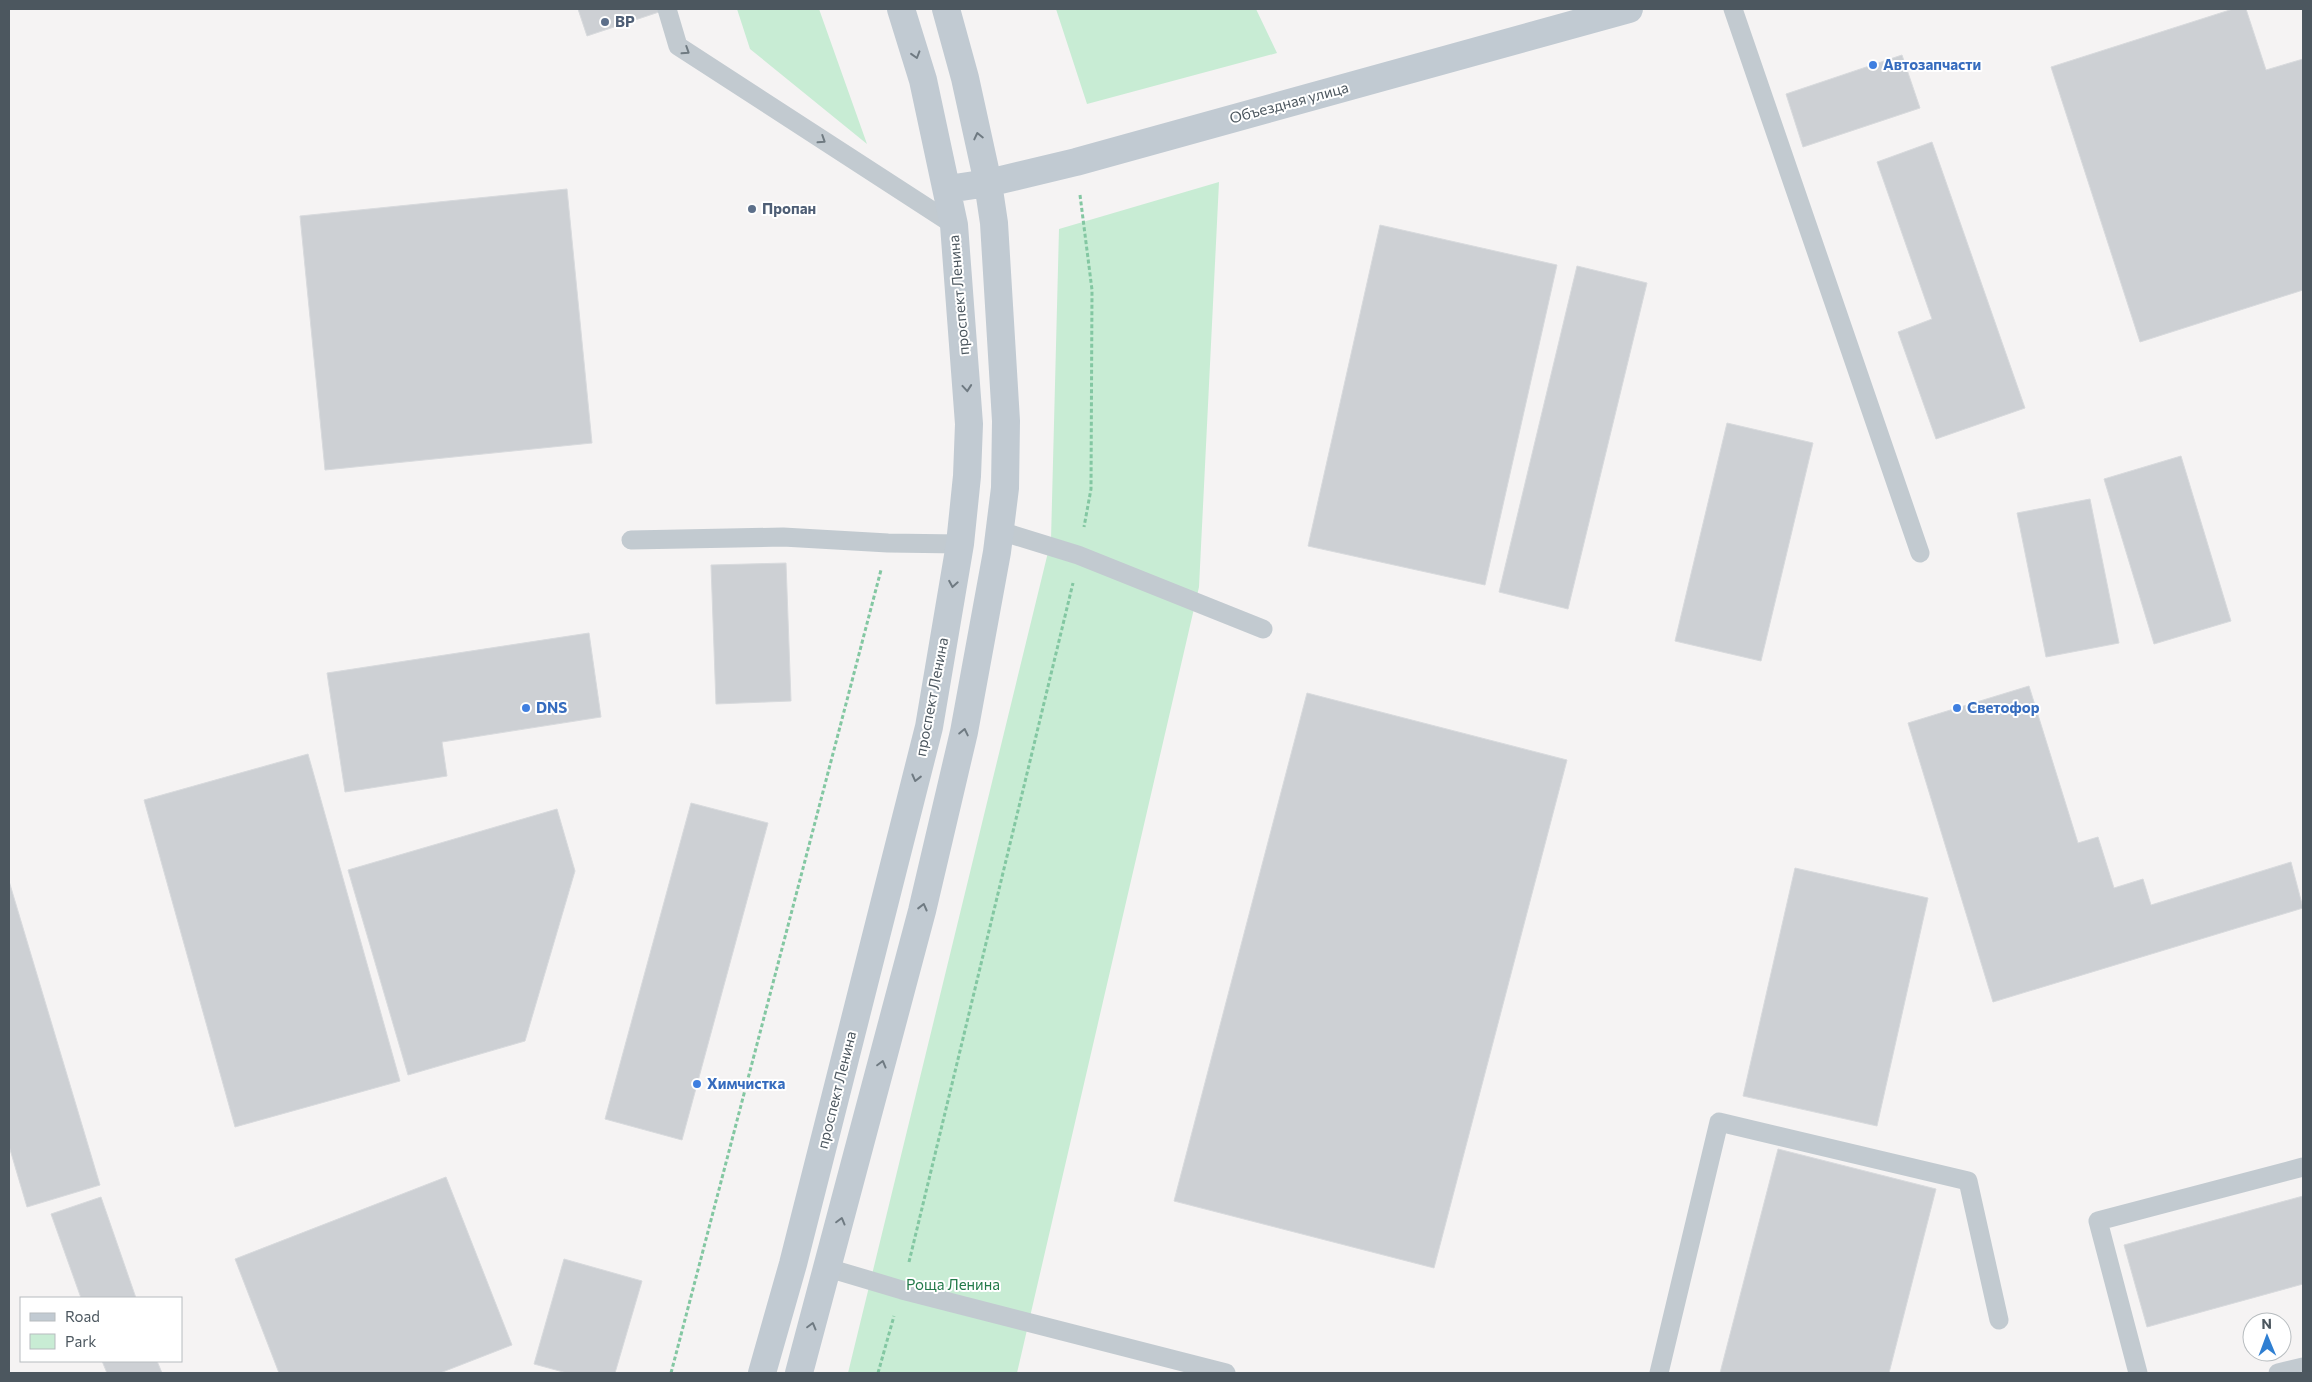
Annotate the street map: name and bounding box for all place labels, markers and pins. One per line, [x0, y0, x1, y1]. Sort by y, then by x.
place label: BP [615, 12, 635, 30]
marker: BP [599, 16, 611, 28]
place label: Автозапчасти [1883, 55, 1981, 73]
marker: Автозапчасти [1867, 59, 1879, 71]
place label: Пропан [762, 199, 816, 217]
marker: Пропан [746, 203, 758, 215]
place label: DNS [536, 698, 567, 716]
place label: Светофор [1967, 698, 2040, 716]
marker: DNS [520, 702, 532, 714]
marker: Светофор [1951, 702, 1963, 714]
place label: Химчистка [707, 1074, 785, 1092]
marker: Химчистка [691, 1078, 703, 1090]

